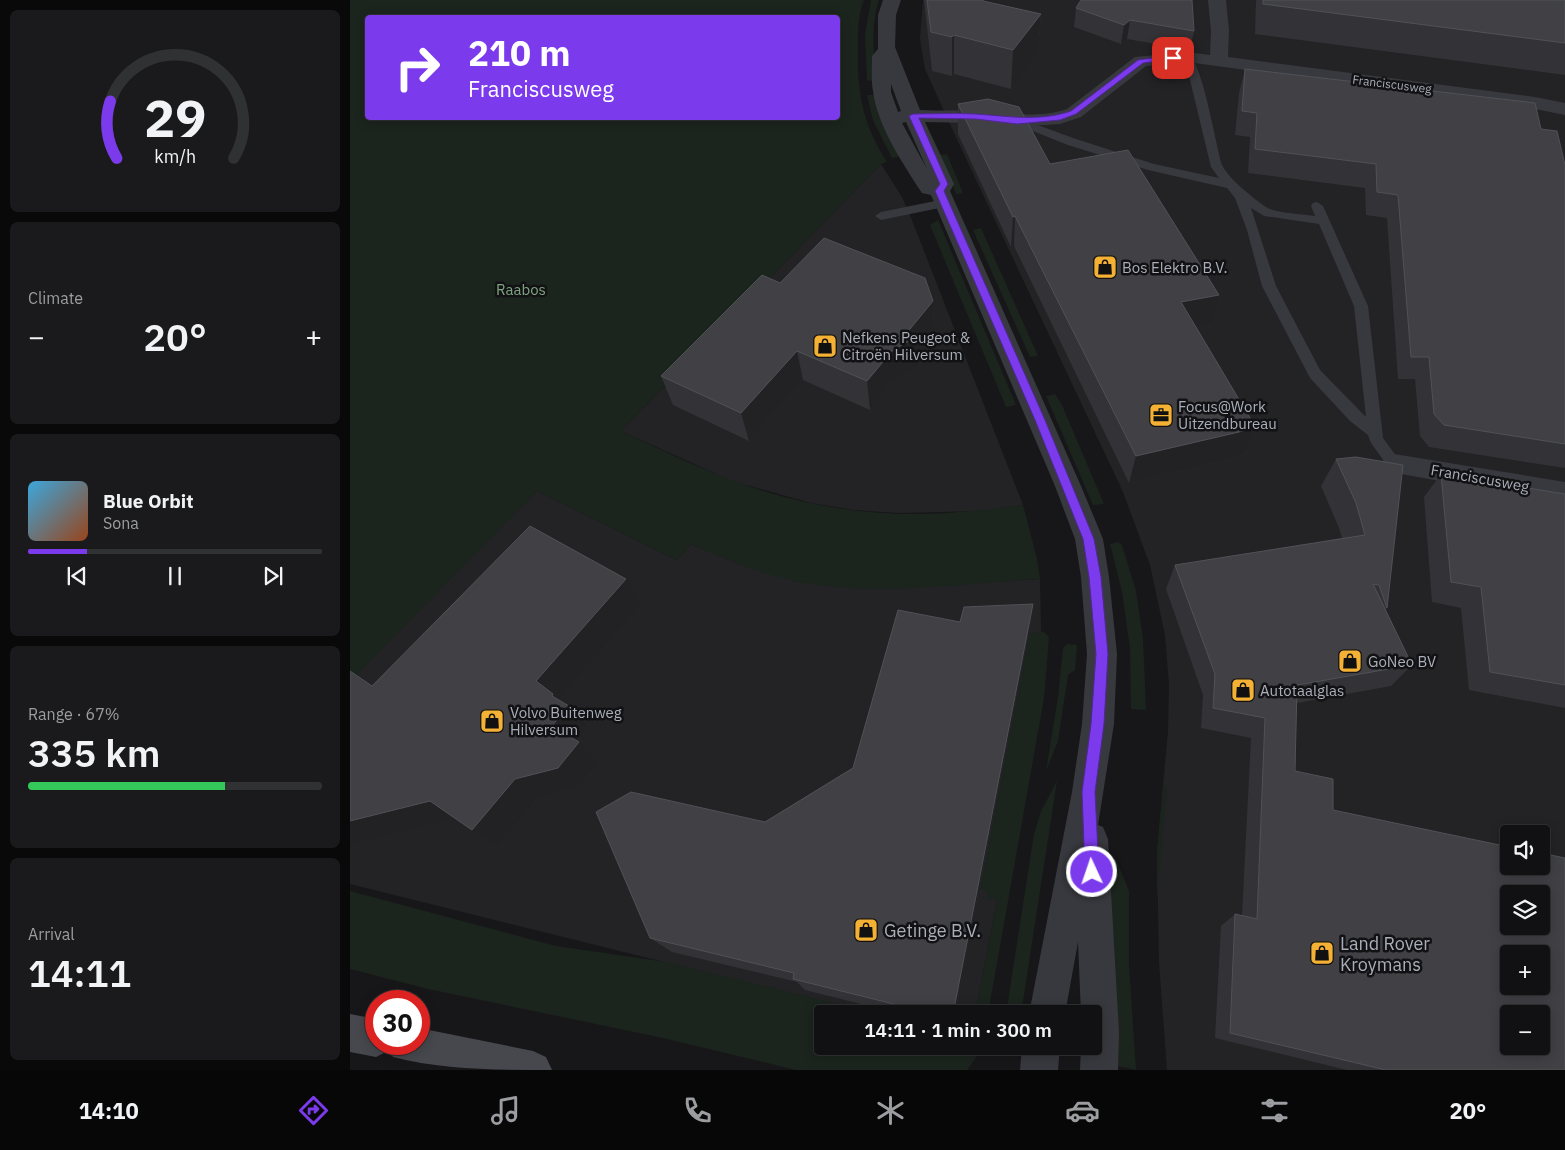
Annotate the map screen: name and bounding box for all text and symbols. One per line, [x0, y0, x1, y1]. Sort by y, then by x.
text: 210 m [468, 30, 571, 76]
icon: right [385, 35, 450, 100]
pin [1152, 37, 1194, 79]
icon: arrive [1159, 44, 1187, 72]
street label: Franciscusweg [1352, 72, 1433, 96]
text: Franciscusweg [468, 74, 614, 103]
text: 29 [144, 84, 206, 151]
text: km/h [154, 145, 196, 168]
shop icon: Bos Elektro B.V. [1092, 254, 1118, 280]
place label: Bos Elektro B.V. [1122, 258, 1228, 277]
park label: Raabos [496, 280, 546, 299]
text: Climate [28, 288, 83, 308]
text: 20° [143, 312, 207, 361]
text: − [28, 318, 45, 355]
text: + [305, 318, 322, 355]
place label: Nefkens Peugeot & Citroën Hilversum [842, 328, 971, 364]
shop icon: Nefkens Peugeot & Citroën Hilversum [812, 333, 838, 359]
place label: Focus@Work Uitzendbureau [1178, 397, 1277, 433]
office icon: Focus@Work Uitzendbureau [1148, 402, 1174, 428]
street label: Franciscusweg [1429, 460, 1531, 496]
text: Blue Orbit [103, 489, 193, 513]
text: Sona [103, 513, 139, 533]
icon: previous [63, 562, 91, 590]
icon: pause [161, 562, 189, 590]
icon: next [259, 562, 287, 590]
shop icon: GoNeo BV [1337, 648, 1363, 674]
place label: GoNeo BV [1368, 652, 1436, 671]
shop icon: Autotaalglas [1230, 677, 1256, 703]
place label: Autotaalglas [1260, 681, 1344, 700]
place label: Volvo Buitenweg Hilversum [510, 703, 622, 739]
text: Range · 67% [28, 704, 120, 724]
shop icon: Volvo Buitenweg Hilversum [479, 708, 505, 734]
text: 335 km [28, 728, 160, 777]
map controls [1500, 825, 1550, 1055]
button: sound [1500, 825, 1550, 875]
position arrow [1065, 845, 1117, 897]
button: layers [1500, 885, 1550, 935]
shop icon: Getinge B.V. [853, 917, 879, 943]
place label: Getinge B.V. [884, 919, 981, 942]
text: Arrival [28, 924, 75, 944]
place label: Land Rover Kroymans [1340, 932, 1430, 976]
shop icon: Land Rover Kroymans [1309, 940, 1335, 966]
button: + [1500, 945, 1550, 995]
text: 14:11 [28, 948, 131, 997]
speed limit sign: 30 [365, 990, 430, 1055]
button: − [1500, 1005, 1550, 1055]
text: 14:11 · 1 min · 300 m [864, 1018, 1052, 1042]
icon: directions [296, 1093, 331, 1128]
icon: music [488, 1093, 523, 1128]
icon: phone [680, 1093, 715, 1128]
icon: climate [873, 1093, 908, 1128]
icon: car [1065, 1093, 1100, 1128]
icon: filters [1257, 1093, 1292, 1128]
text: 14:10 [79, 1096, 139, 1125]
text: 20° [1450, 1096, 1486, 1125]

